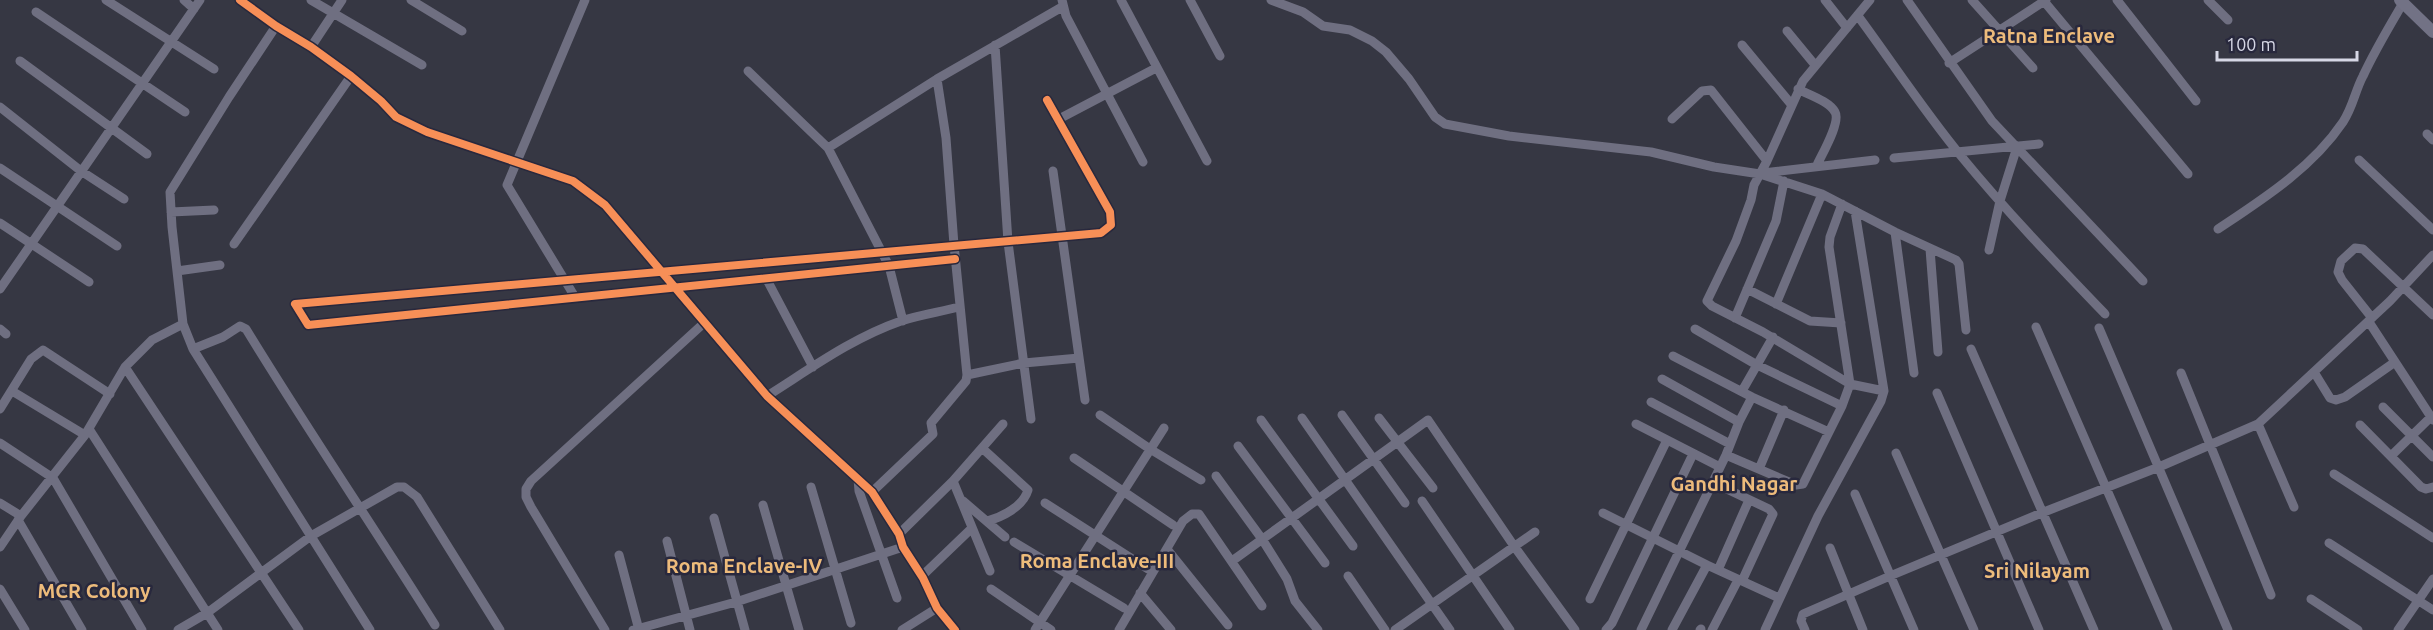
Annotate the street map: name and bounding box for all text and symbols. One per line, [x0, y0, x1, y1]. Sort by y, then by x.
district label: Ratna Enclave [1983, 24, 2115, 47]
scale bar [2217, 24, 2356, 62]
text: 100 m [2226, 34, 2276, 54]
district label: Gandhi Nagar [1670, 472, 1798, 495]
district label: Roma Enclave-III [1020, 549, 1174, 572]
district label: Roma Enclave-IV [666, 554, 822, 577]
district label: Sri Nilayam [1984, 559, 2090, 582]
district label: MCR Colony [37, 579, 151, 602]

